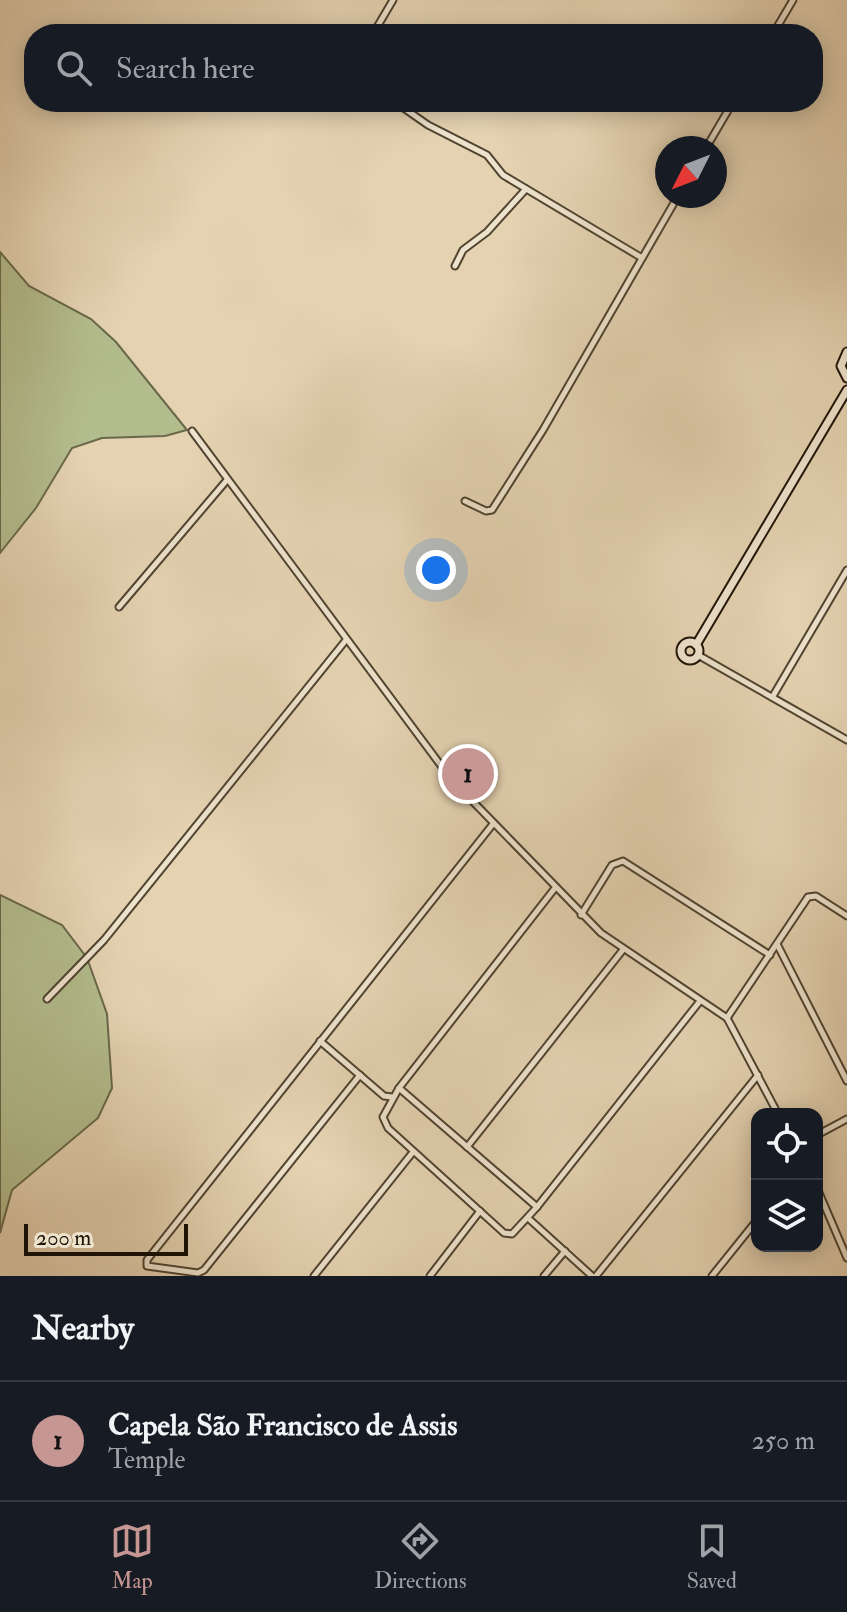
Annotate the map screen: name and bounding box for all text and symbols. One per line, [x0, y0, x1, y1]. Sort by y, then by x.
search box [24, 24, 823, 112]
icon: search [52, 46, 96, 90]
text: Search here [116, 50, 255, 87]
north arrow [655, 136, 727, 208]
your location [416, 550, 456, 590]
pin: 1 [442, 744, 494, 804]
map controls [751, 1108, 823, 1252]
button: locate [751, 1108, 823, 1180]
button: layers [751, 1180, 823, 1252]
scale bar [24, 1220, 188, 1256]
text: 200 m [36, 1224, 91, 1252]
text: Nearby [32, 1307, 134, 1350]
text: Capela São Francisco de Assis [108, 1407, 458, 1444]
text: 1 [53, 1425, 63, 1457]
text: 250 m [752, 1425, 815, 1457]
text: Temple [108, 1444, 185, 1476]
tab: Map [110, 1519, 154, 1595]
tab: Directions [374, 1519, 467, 1595]
tab: Saved [687, 1519, 737, 1595]

